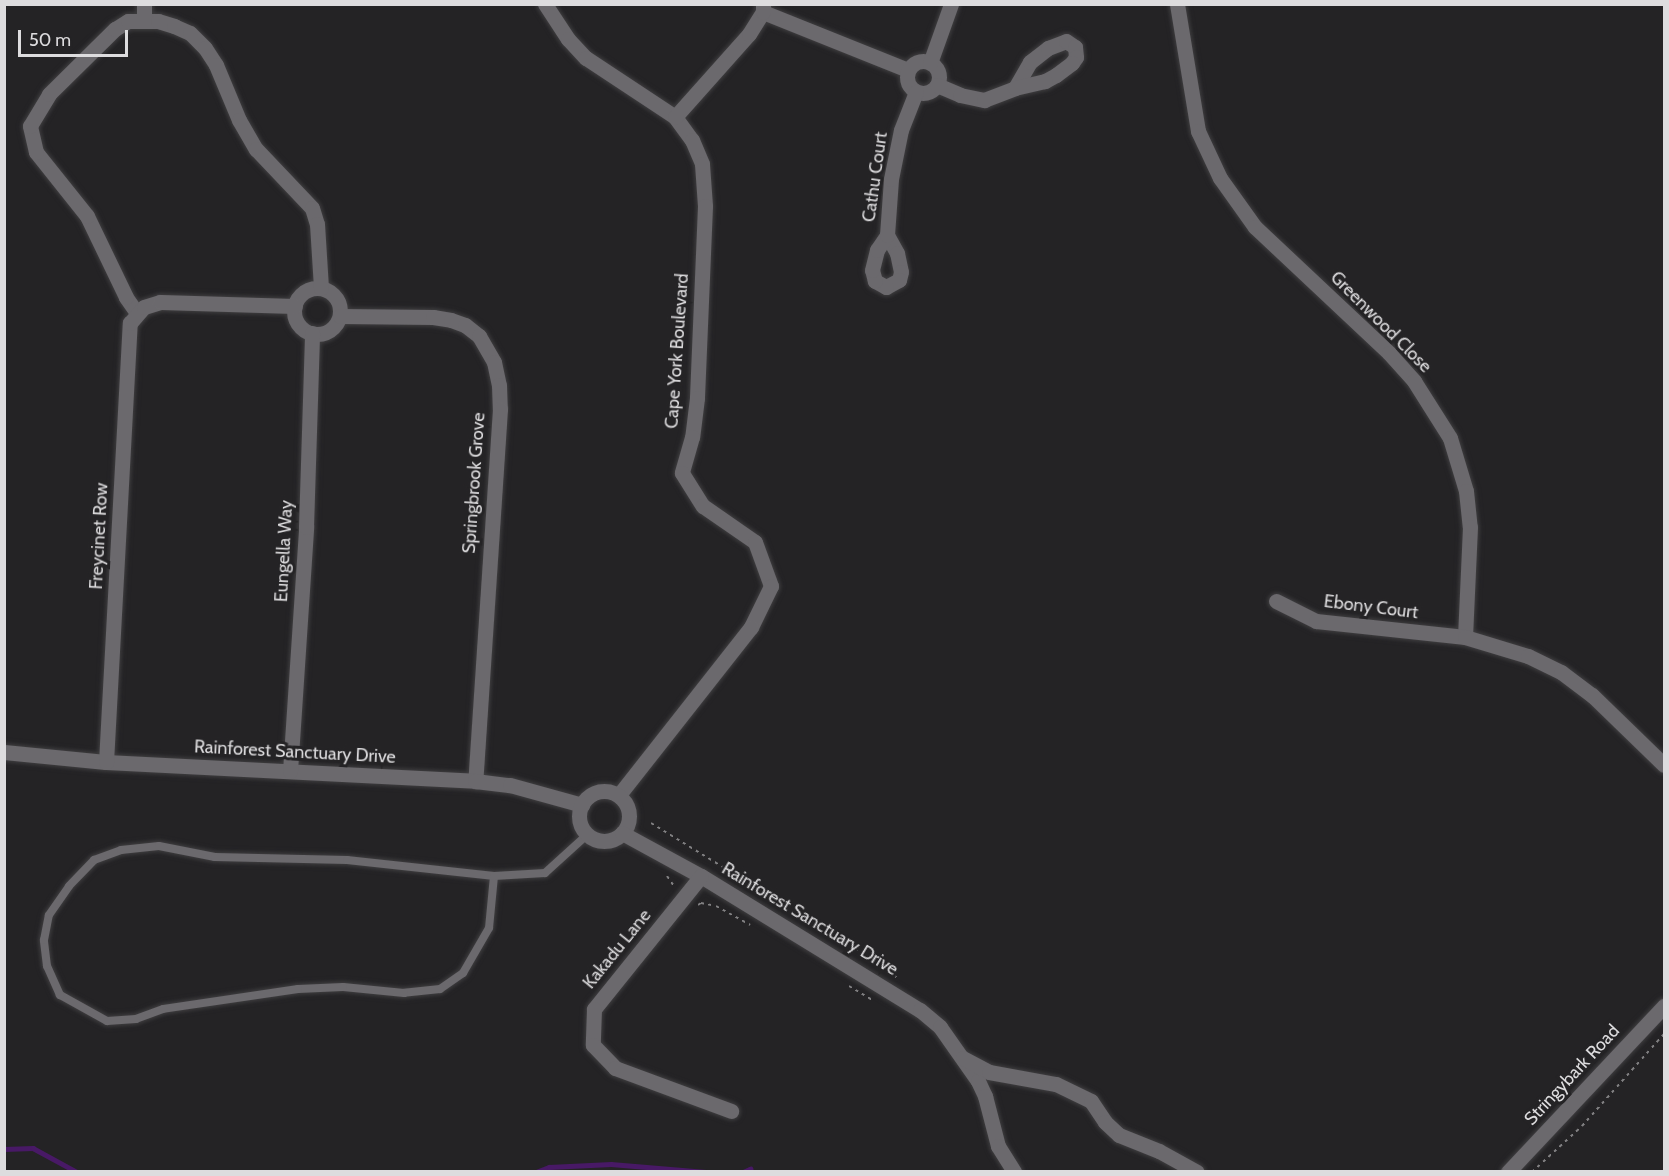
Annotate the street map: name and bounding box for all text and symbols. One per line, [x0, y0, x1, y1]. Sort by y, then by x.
scale bar [21, 18, 130, 56]
text: 50 m [29, 29, 71, 51]
street label: Cathu Court [858, 131, 892, 223]
street label: Greenwood Close [1326, 267, 1436, 377]
street label: Cape York Boulevard [661, 273, 693, 429]
street label: Springbrook Grove [458, 412, 490, 554]
street label: Freycinet Row [85, 482, 113, 590]
street label: Eungella Way [271, 499, 297, 603]
street label: Ebony Court [1323, 591, 1419, 623]
street label: Rainforest Sanctuary Drive [194, 736, 396, 768]
street label: Rainforest Sanctuary Drive [718, 858, 902, 980]
street label: Kakadu Lane [578, 905, 656, 993]
street label: Stringybark Road [1520, 1020, 1624, 1130]

